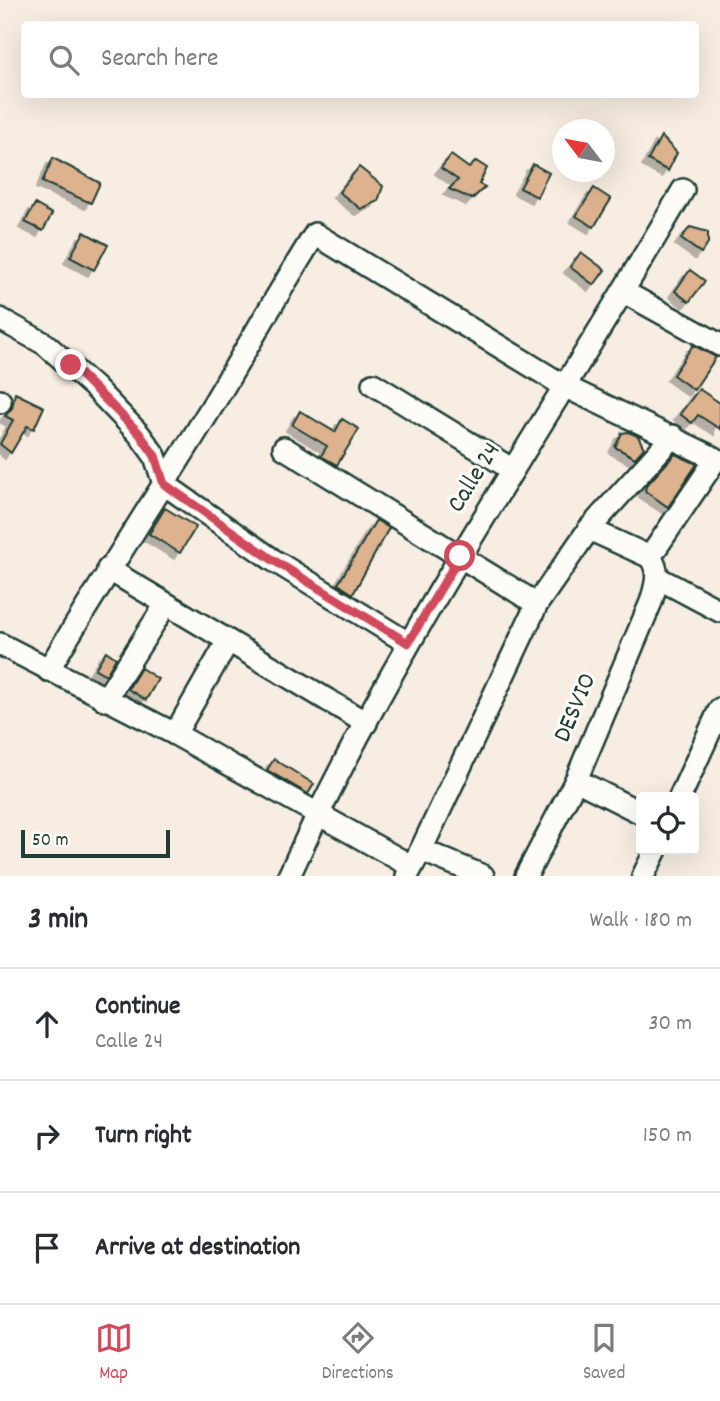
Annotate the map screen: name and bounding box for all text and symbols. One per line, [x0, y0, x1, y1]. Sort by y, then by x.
search box [21, 21, 699, 98]
icon: search [45, 41, 83, 79]
text: Search here [101, 41, 219, 78]
north arrow [552, 119, 615, 182]
route end [55, 349, 86, 380]
street label: Calle 24 [439, 436, 511, 520]
route start [444, 540, 475, 571]
street label: DESVIO [545, 668, 607, 748]
map controls [636, 792, 699, 855]
button: locate [636, 792, 699, 855]
scale bar [21, 827, 170, 859]
text: 50 m [32, 828, 69, 855]
text: 3 min [28, 900, 88, 943]
text: Walk · 180 m [589, 905, 692, 938]
text: Continue [95, 989, 180, 1026]
icon: ahead [28, 1005, 66, 1043]
text: 30 m [648, 1008, 692, 1041]
text: Calle 24 [95, 1026, 163, 1059]
icon: right [28, 1117, 66, 1155]
text: Turn right [95, 1118, 192, 1155]
text: 150 m [643, 1120, 692, 1153]
icon: arrive [28, 1229, 66, 1267]
text: Arrive at destination [95, 1230, 300, 1267]
tab: Map [95, 1319, 133, 1388]
tab: Directions [322, 1319, 394, 1388]
tab: Saved [583, 1319, 625, 1388]

